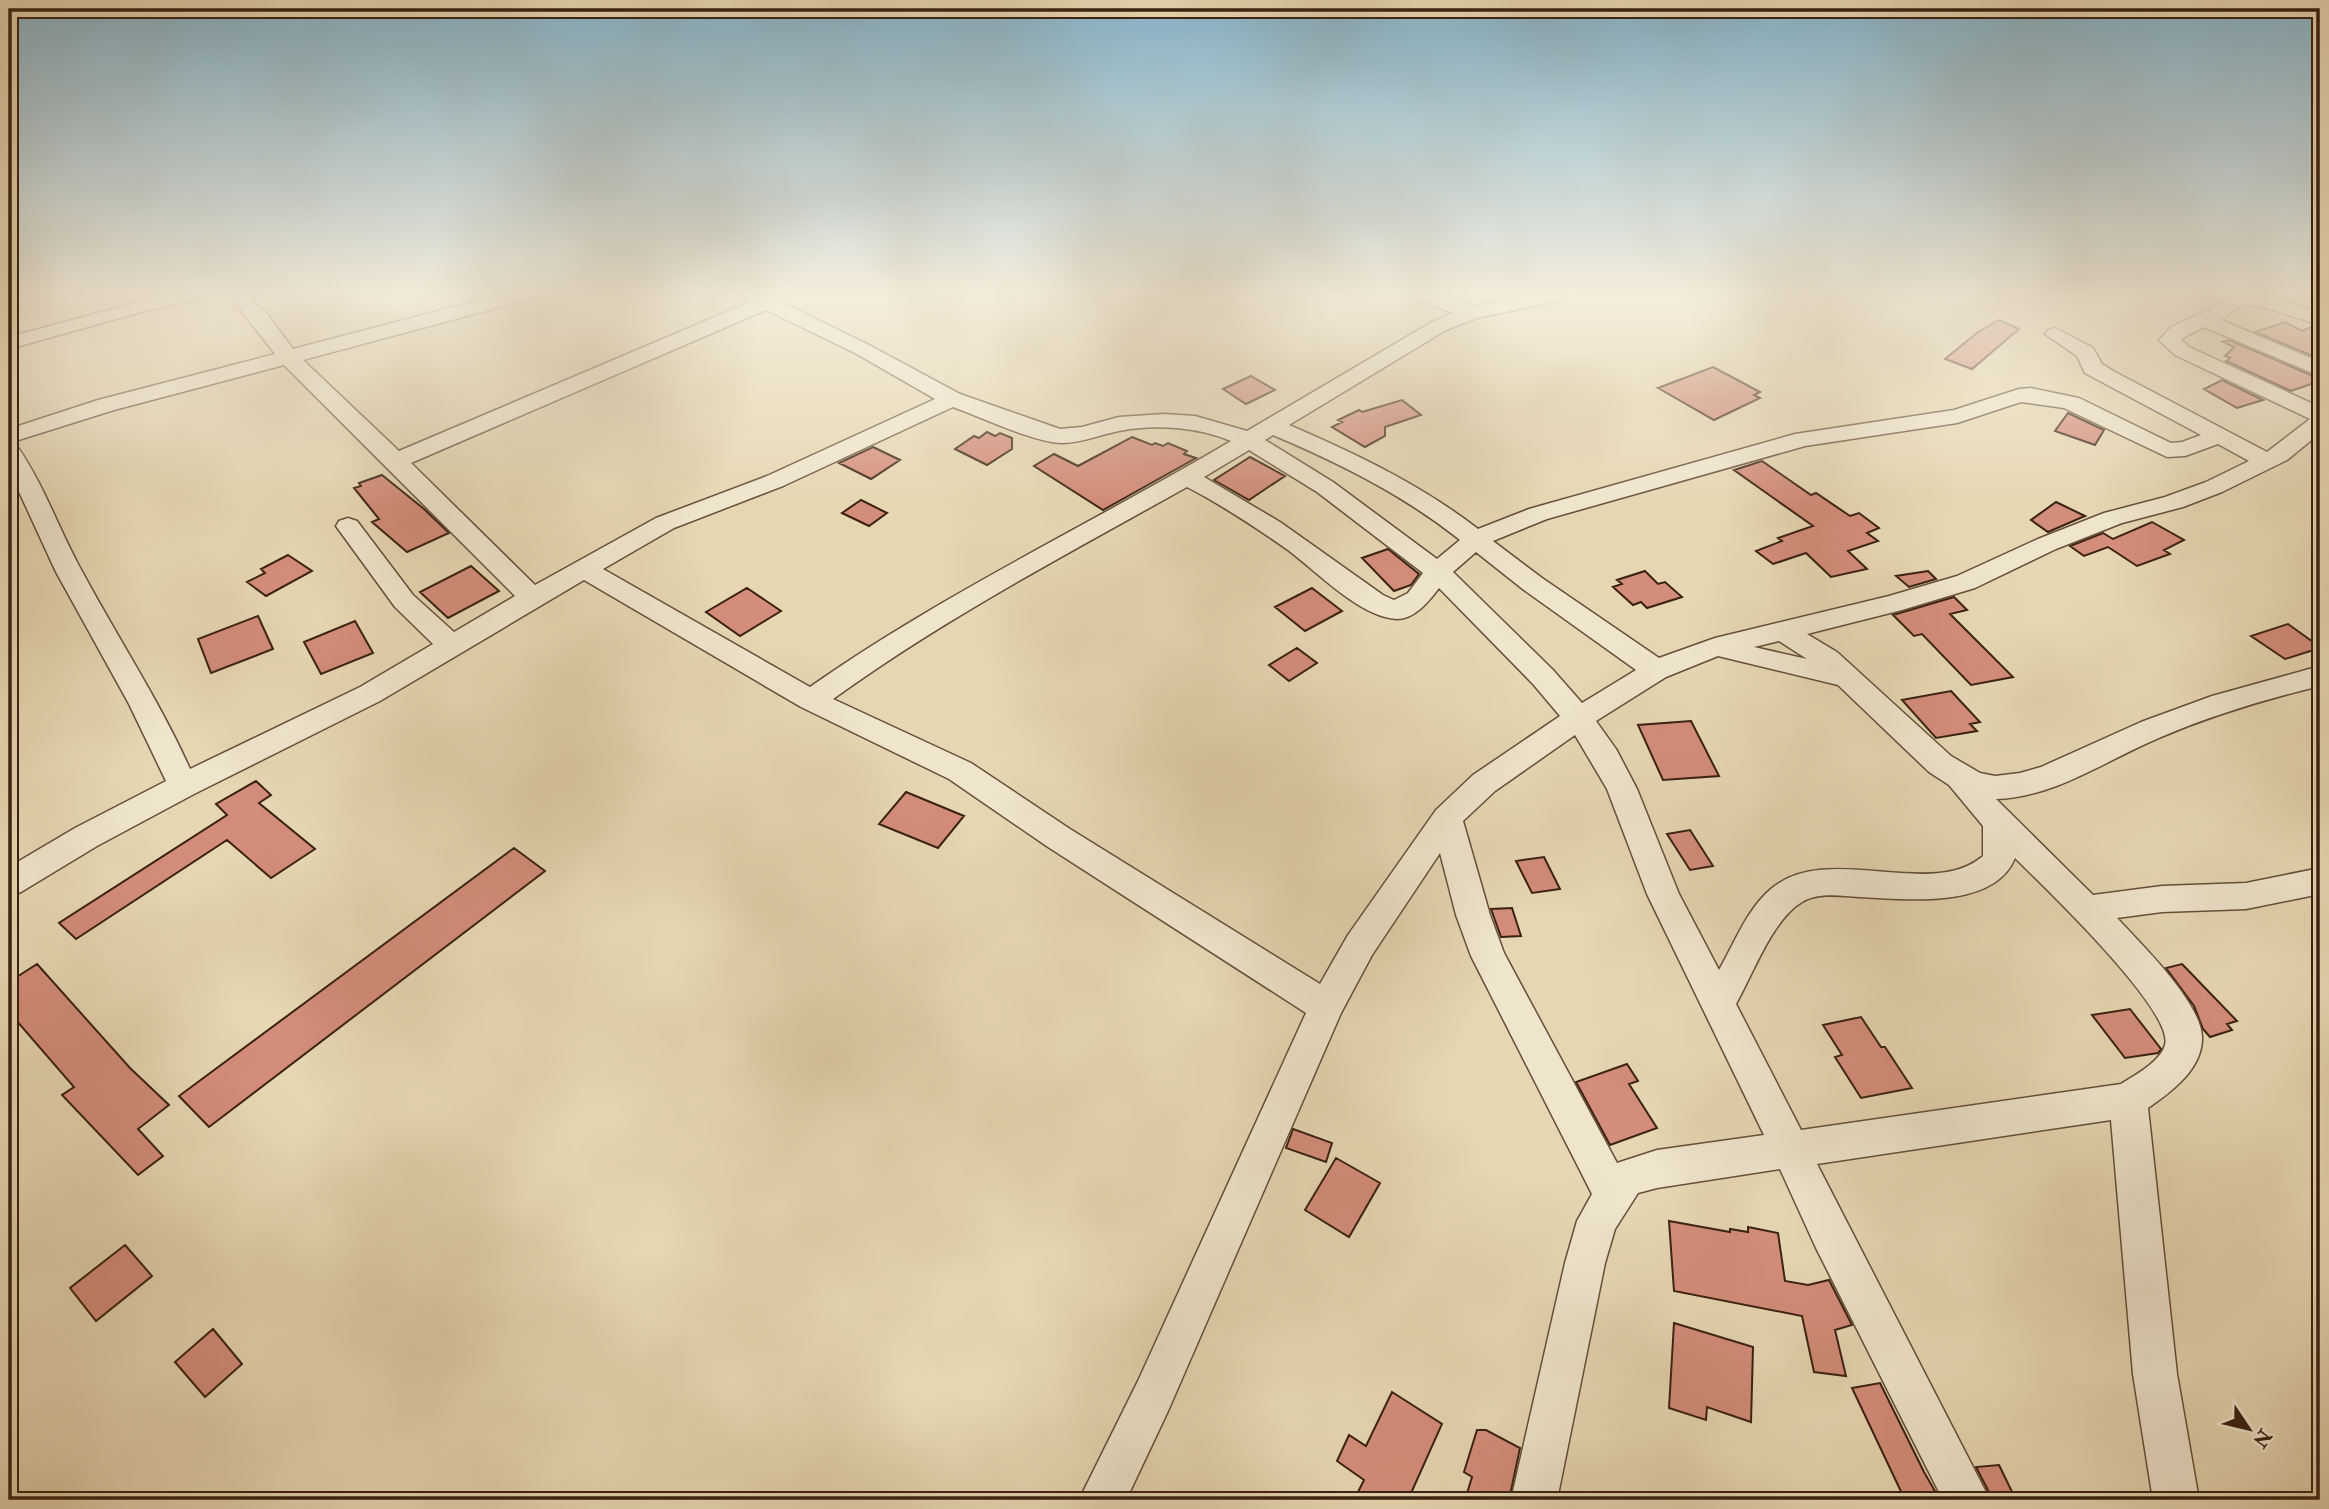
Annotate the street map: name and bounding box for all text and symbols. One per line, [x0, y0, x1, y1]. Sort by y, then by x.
north arrow [2214, 1394, 2284, 1464]
text: N [2247, 1424, 2277, 1453]

